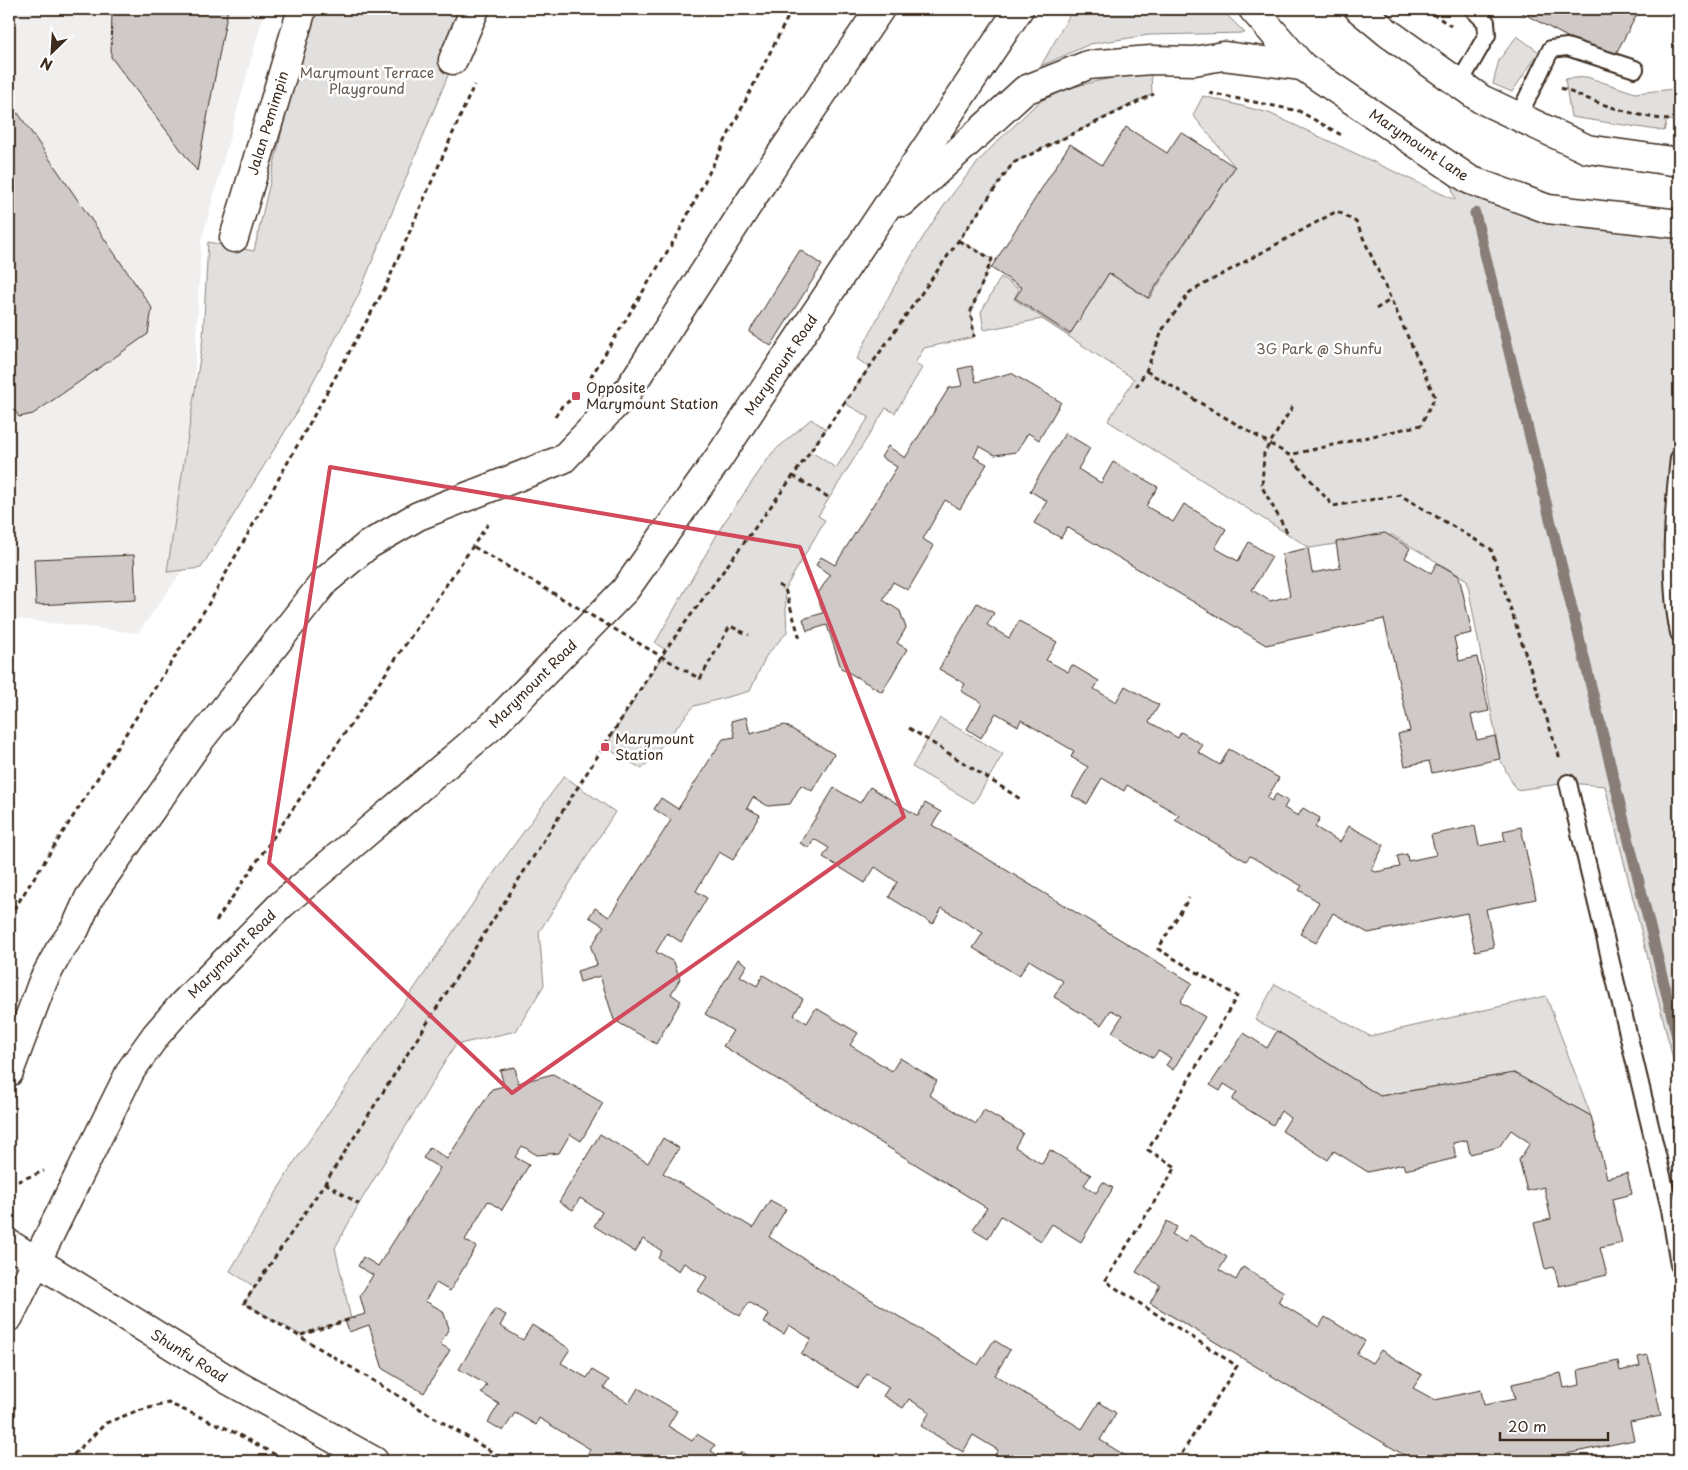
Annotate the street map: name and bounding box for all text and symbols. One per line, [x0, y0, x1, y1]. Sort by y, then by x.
north arrow [28, 28, 78, 78]
text: N [37, 52, 56, 76]
park label: Marymount Terrace Playground [300, 62, 434, 99]
street label: Jalan Pemimpin [242, 68, 293, 177]
street label: Marymount Lane [1365, 103, 1473, 186]
street label: Marymount Road [739, 310, 822, 419]
park label: 3G Park @ Shunfu [1256, 338, 1382, 359]
place label: Opposite Marymount Station [586, 377, 719, 414]
marker: Opposite Marymount Station [570, 390, 582, 402]
street label: Marymount Road [484, 635, 582, 733]
place label: Marymount Station [615, 728, 694, 765]
marker: Marymount Station [599, 741, 611, 753]
street label: Marymount Road [183, 905, 281, 1003]
street label: Shunfu Road [147, 1324, 232, 1388]
scale bar [1500, 1410, 1608, 1442]
text: 20 m [1508, 1414, 1547, 1437]

